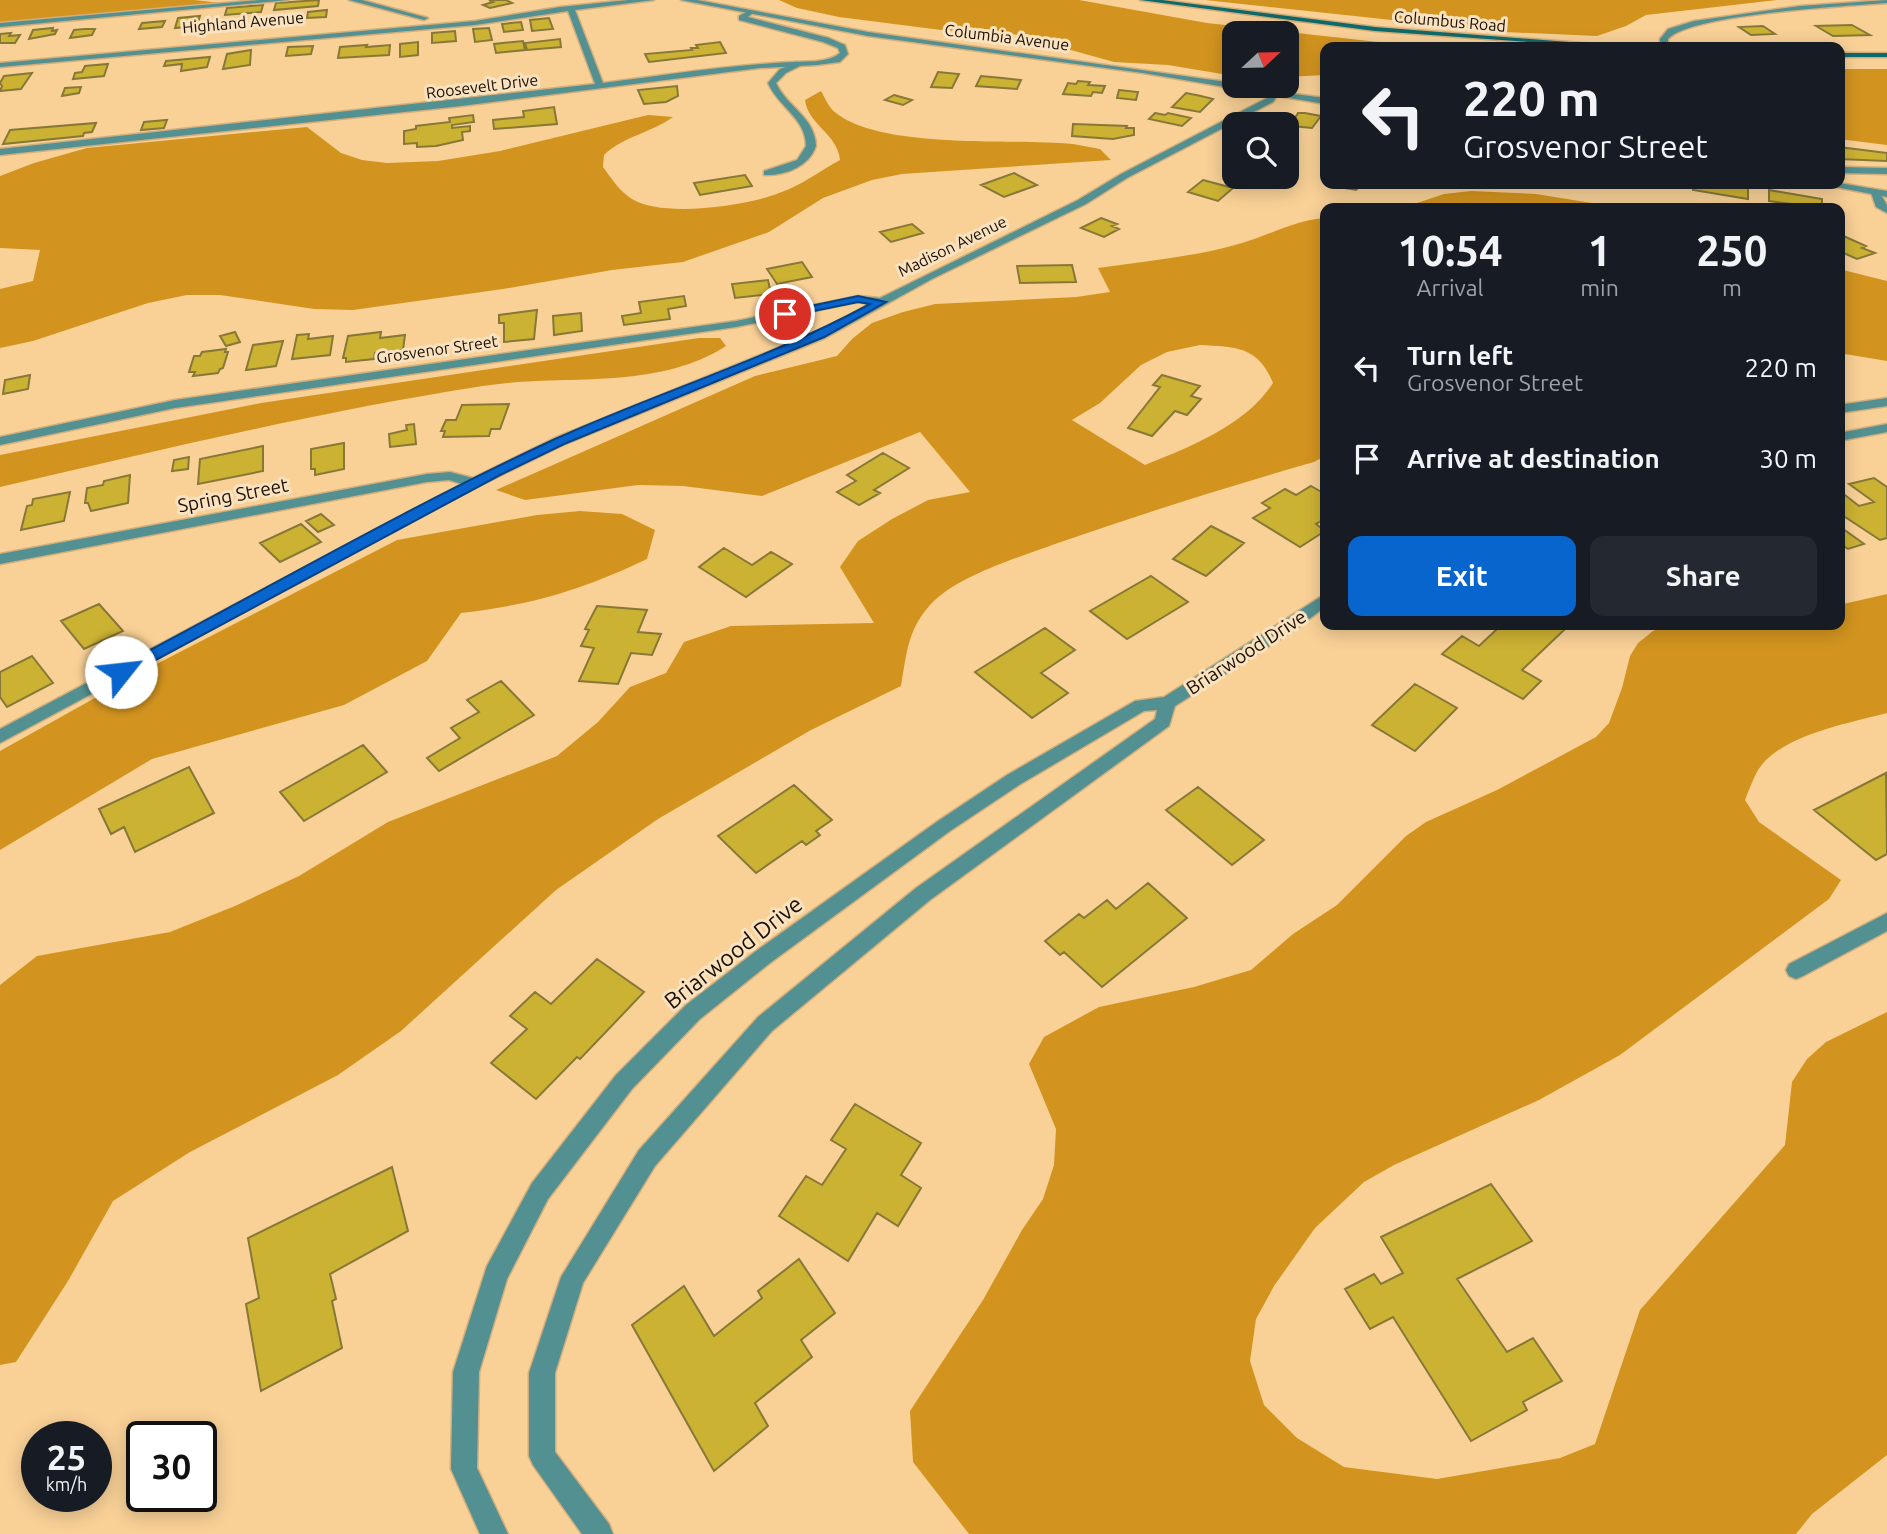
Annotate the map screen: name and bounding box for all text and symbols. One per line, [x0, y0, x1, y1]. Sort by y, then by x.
street label: Columbus Road [1393, 7, 1507, 35]
street label: Highland Avenue [182, 8, 304, 36]
street label: Columbia Avenue [944, 20, 1070, 54]
north arrow [1222, 21, 1298, 98]
map controls [1222, 21, 1299, 189]
street label: Roosevelt Drive [425, 70, 539, 102]
icon: left [1348, 70, 1439, 161]
text: 220 m [1463, 70, 1600, 125]
button: search [1222, 112, 1299, 189]
text: Grosvenor Street [1463, 128, 1708, 164]
street label: Madison Avenue [895, 212, 1009, 280]
text: 10:54 [1398, 227, 1503, 274]
text: 1 [1588, 227, 1611, 274]
text: 250 [1696, 227, 1767, 274]
text: Arrival [1417, 275, 1484, 300]
text: min [1580, 275, 1619, 300]
text: m [1722, 275, 1742, 300]
pin [755, 284, 815, 344]
icon: arrive [766, 295, 804, 333]
street label: Grosvenor Street [375, 331, 500, 366]
text: Turn left [1407, 341, 1513, 370]
icon: left [1348, 349, 1386, 387]
text: 220 m [1745, 353, 1817, 382]
text: Grosvenor Street [1407, 370, 1583, 395]
icon: arrive [1348, 440, 1386, 478]
text: Arrive at destination [1407, 444, 1660, 473]
text: 30 m [1759, 444, 1817, 473]
street label: Spring Street [176, 473, 291, 516]
button: Exit [1348, 536, 1576, 616]
button: Share [1590, 536, 1817, 616]
street label: Briarwood Drive [1182, 605, 1310, 699]
position arrow [84, 635, 158, 709]
street label: Briarwood Drive [659, 891, 807, 1013]
speed limit sign: 30 [126, 1421, 217, 1512]
text: 25 [47, 1437, 86, 1477]
text: km/h [46, 1474, 87, 1494]

